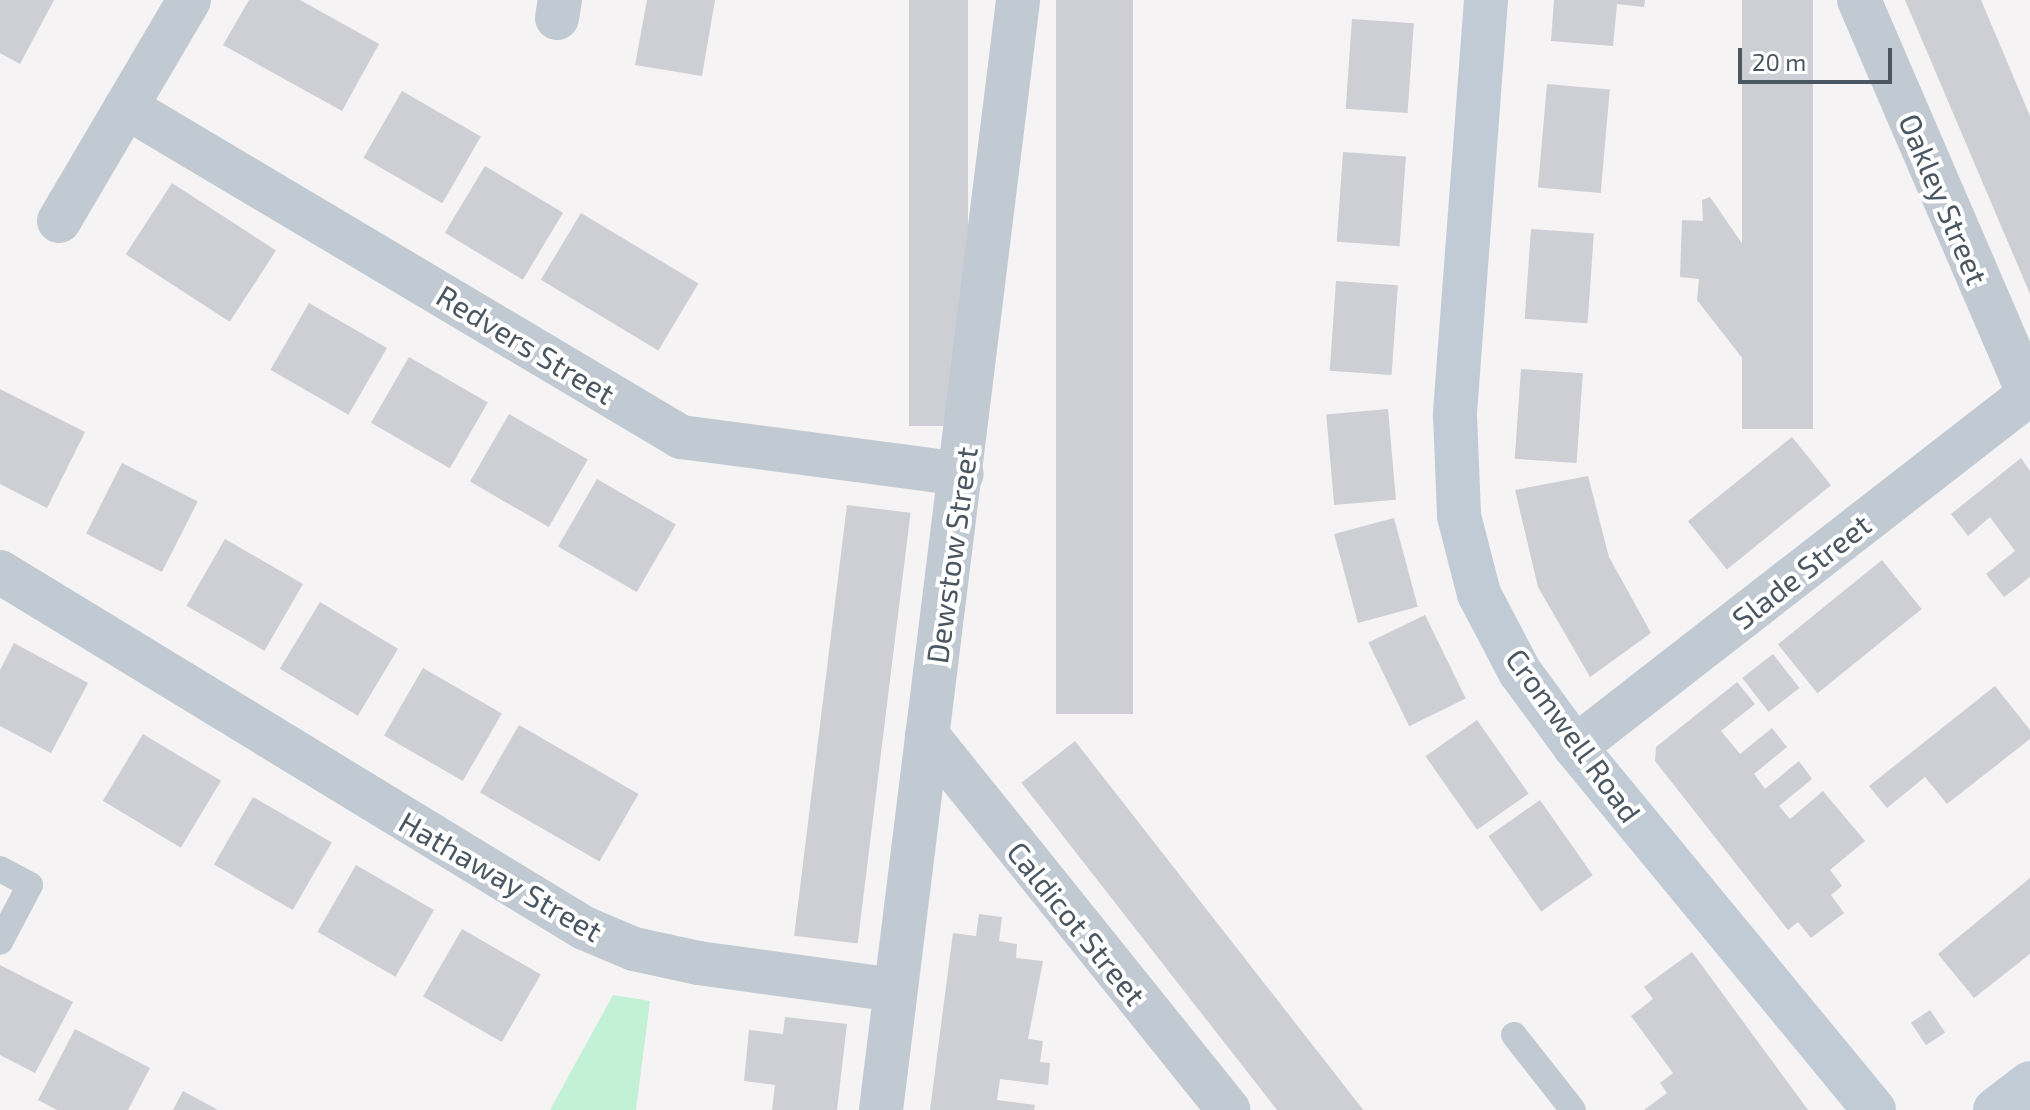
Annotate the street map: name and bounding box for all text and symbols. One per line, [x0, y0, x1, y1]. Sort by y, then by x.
scale bar [1742, 32, 1896, 82]
text: 20 m [1752, 47, 1806, 76]
street label: Oakley Street [1892, 108, 1996, 290]
street label: Redvers Street [431, 277, 621, 411]
street label: Dewstow Street [918, 444, 984, 666]
street label: Slade Street [1725, 506, 1877, 636]
street label: Cromwell Road [1499, 641, 1649, 829]
street label: Hathaway Street [393, 803, 609, 949]
street label: Caldicot Street [1000, 834, 1154, 1012]

